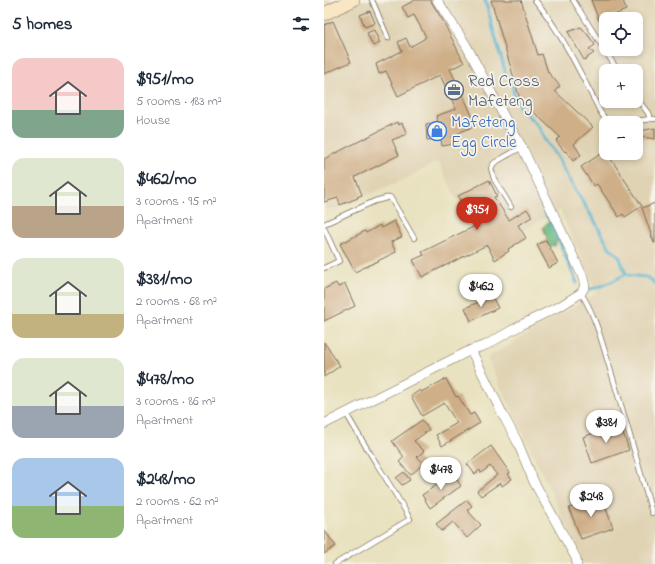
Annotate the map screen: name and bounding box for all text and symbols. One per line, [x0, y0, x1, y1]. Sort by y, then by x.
text: 5 homes [12, 12, 72, 37]
map controls [599, 12, 643, 160]
button: locate [599, 12, 643, 56]
icon: filters [290, 13, 312, 35]
button: + [599, 64, 643, 108]
text: $951/mo [136, 67, 194, 92]
place label: Red Cross Mafeteng [468, 69, 540, 116]
icon: home [44, 74, 92, 122]
office icon: Red Cross Mafeteng [443, 79, 465, 101]
text: 5 rooms · 183 m² [136, 92, 222, 111]
place label: Mafeteng Egg Circle [451, 110, 517, 157]
text: House [136, 111, 170, 130]
button: − [599, 116, 643, 160]
shop icon: Mafeteng Egg Circle [426, 120, 448, 142]
text: $462/mo [136, 167, 197, 192]
icon: home [44, 174, 92, 222]
text: 3 rooms · 95 m² [136, 192, 217, 211]
pin: $951 [453, 197, 501, 231]
text: $951 [465, 200, 489, 219]
text: Apartment [136, 211, 193, 230]
text: $381/mo [136, 267, 192, 292]
icon: home [44, 274, 92, 322]
pin: $462 [457, 274, 505, 308]
text: $462 [468, 277, 494, 296]
text: 2 rooms · 68 m² [136, 292, 217, 311]
text: Apartment [136, 311, 193, 330]
text: $478/mo [136, 367, 194, 392]
icon: home [44, 374, 92, 422]
text: 3 rooms · 86 m² [136, 392, 216, 411]
pin: $381 [582, 410, 630, 444]
text: Apartment [136, 411, 193, 430]
text: $381 [595, 413, 617, 432]
pin: $478 [417, 457, 465, 491]
text: $478 [429, 460, 453, 479]
text: $248/mo [136, 467, 195, 492]
icon: home [44, 474, 92, 522]
pin: $248 [567, 484, 615, 518]
text: $248 [579, 487, 603, 506]
text: 2 rooms · 62 m² [136, 492, 219, 511]
text: Apartment [136, 511, 193, 530]

